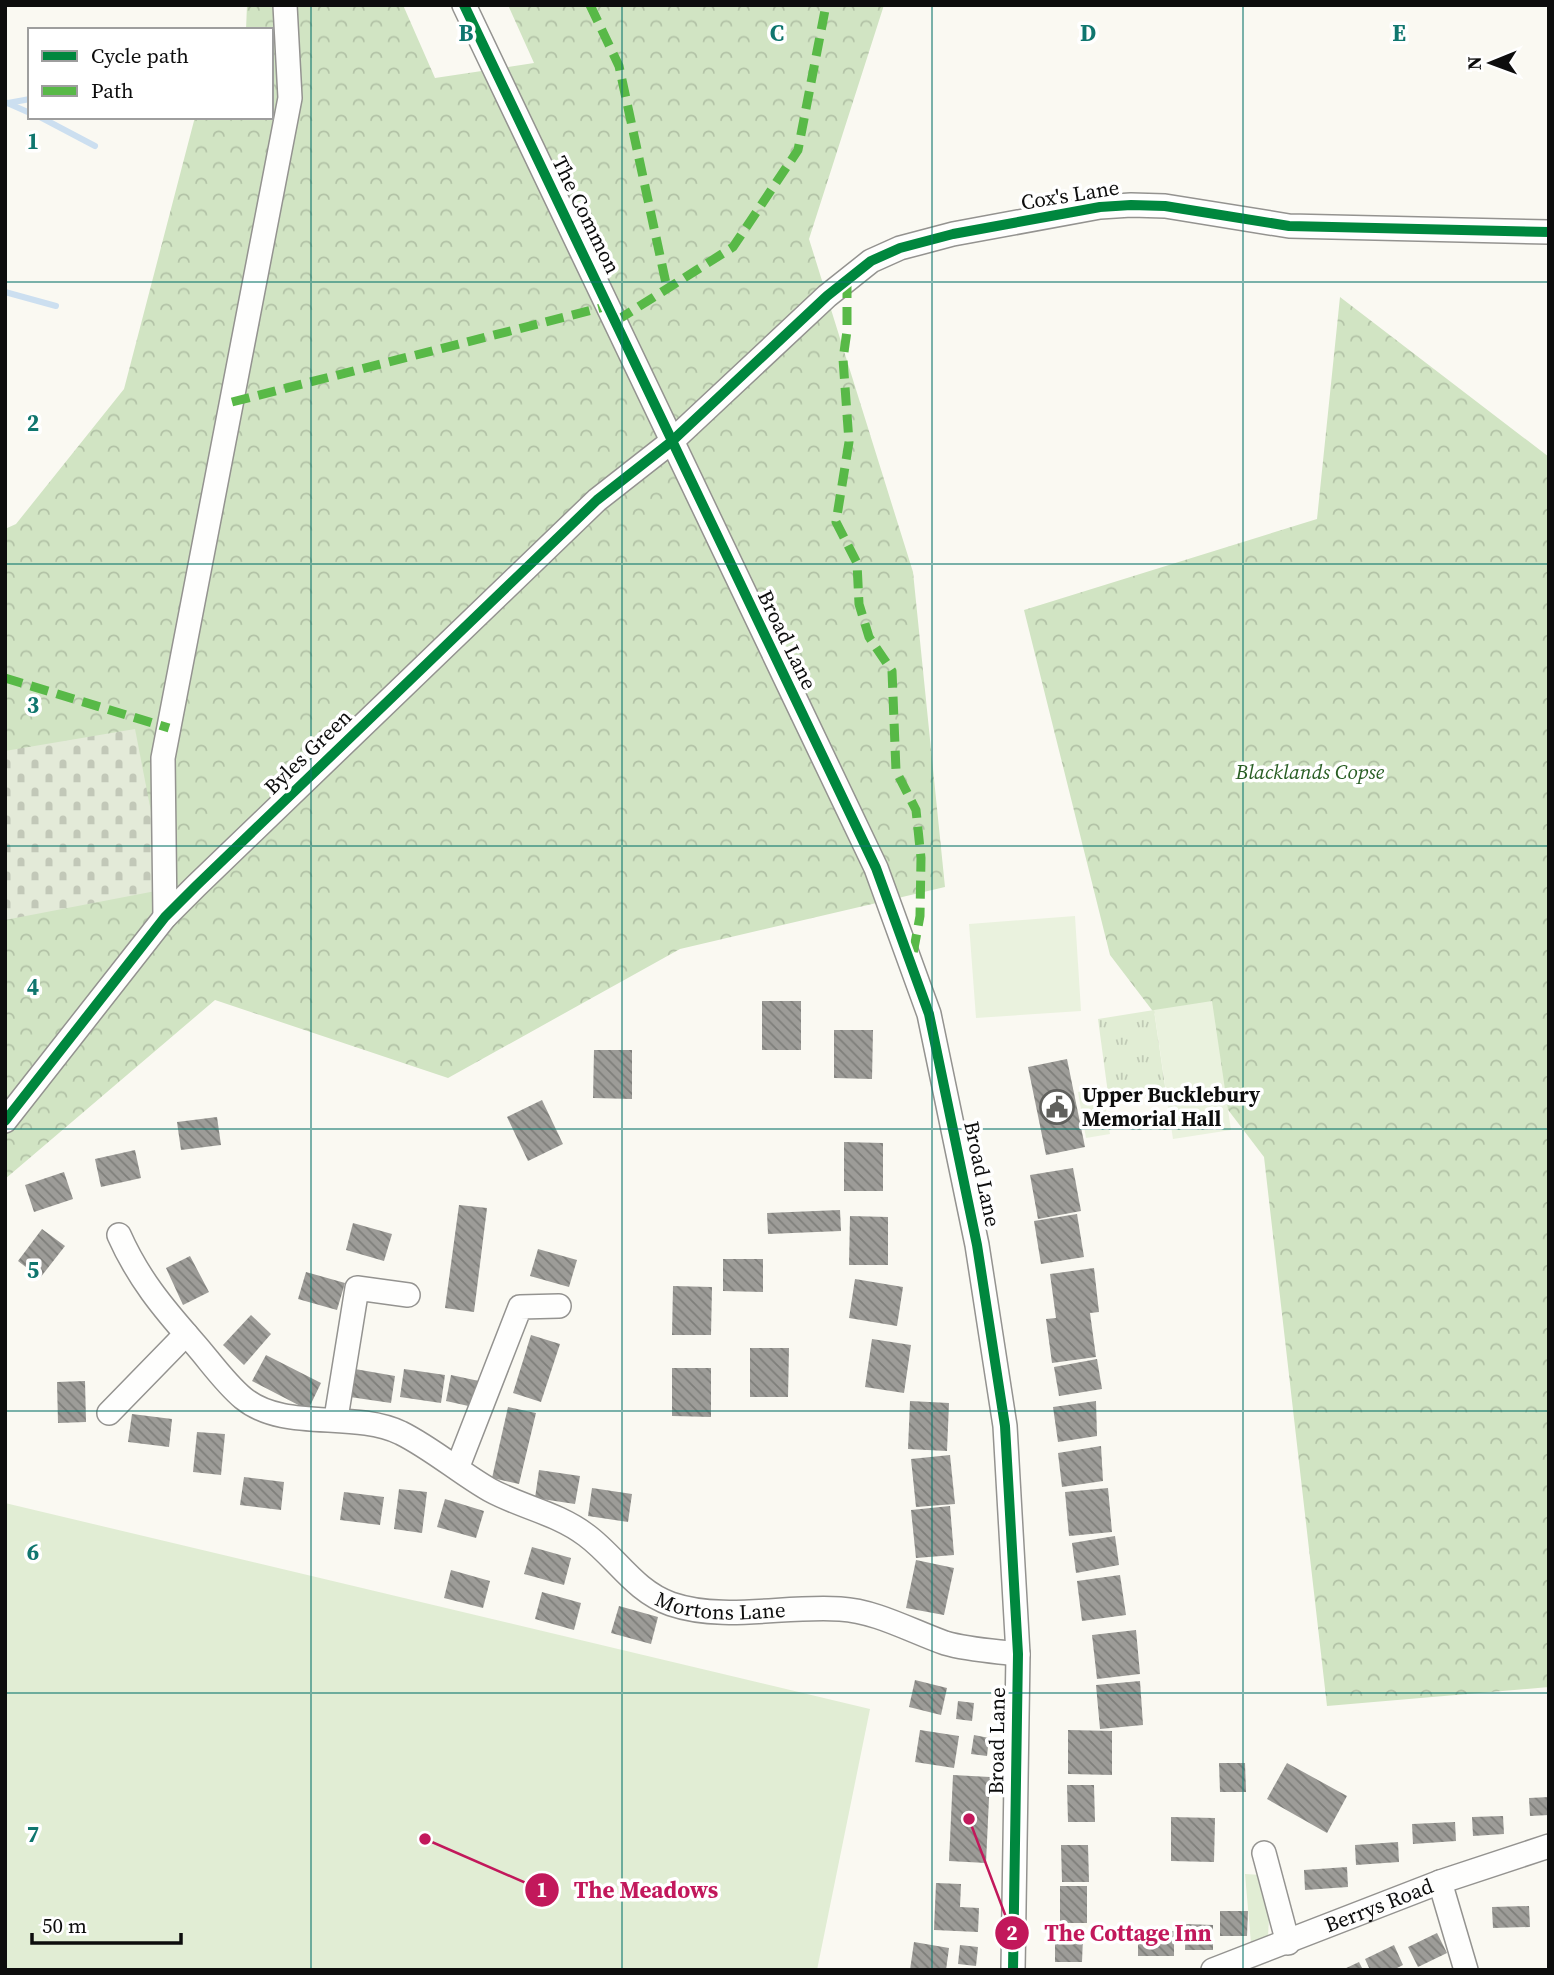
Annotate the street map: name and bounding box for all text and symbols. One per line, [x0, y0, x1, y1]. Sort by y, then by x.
text: B [459, 17, 474, 49]
text: C [770, 17, 784, 49]
text: D [1080, 17, 1096, 49]
text: E [1392, 17, 1406, 49]
legend [28, 28, 273, 119]
north arrow [1456, 28, 1526, 98]
text: Cycle path [91, 41, 189, 70]
text: N [1461, 56, 1487, 70]
text: Path [91, 76, 134, 105]
text: 1 [27, 125, 39, 157]
street label: The Common [545, 151, 628, 279]
street label: Cox's Lane [1019, 172, 1121, 217]
text: 2 [27, 407, 39, 439]
street label: Broad Lane [751, 585, 824, 694]
text: 3 [27, 689, 39, 721]
street label: Byles Green [257, 702, 358, 801]
park label: Blacklands Copse [1235, 757, 1385, 786]
text: 4 [27, 971, 39, 1003]
place label: Upper Bucklebury Memorial Hall [1082, 1080, 1261, 1133]
public building icon: Upper Bucklebury Memorial Hall [1038, 1088, 1076, 1126]
street label: Broad Lane [957, 1118, 1008, 1229]
text: 5 [27, 1254, 39, 1286]
text: 6 [27, 1536, 39, 1568]
street label: Mortons Lane [651, 1584, 786, 1626]
street label: Broad Lane [981, 1687, 1012, 1795]
text: 7 [27, 1818, 39, 1850]
callout: The Meadows [525, 1868, 732, 1912]
street label: Berrys Road [1320, 1871, 1437, 1939]
text: The Meadows [574, 1874, 718, 1906]
text: 1 [536, 1875, 548, 1904]
scale bar [32, 1902, 180, 1946]
text: 50 m [42, 1911, 87, 1940]
callout: The Cottage Inn [995, 1911, 1225, 1955]
text: The Cottage Inn [1044, 1917, 1212, 1949]
text: 2 [1006, 1918, 1018, 1947]

